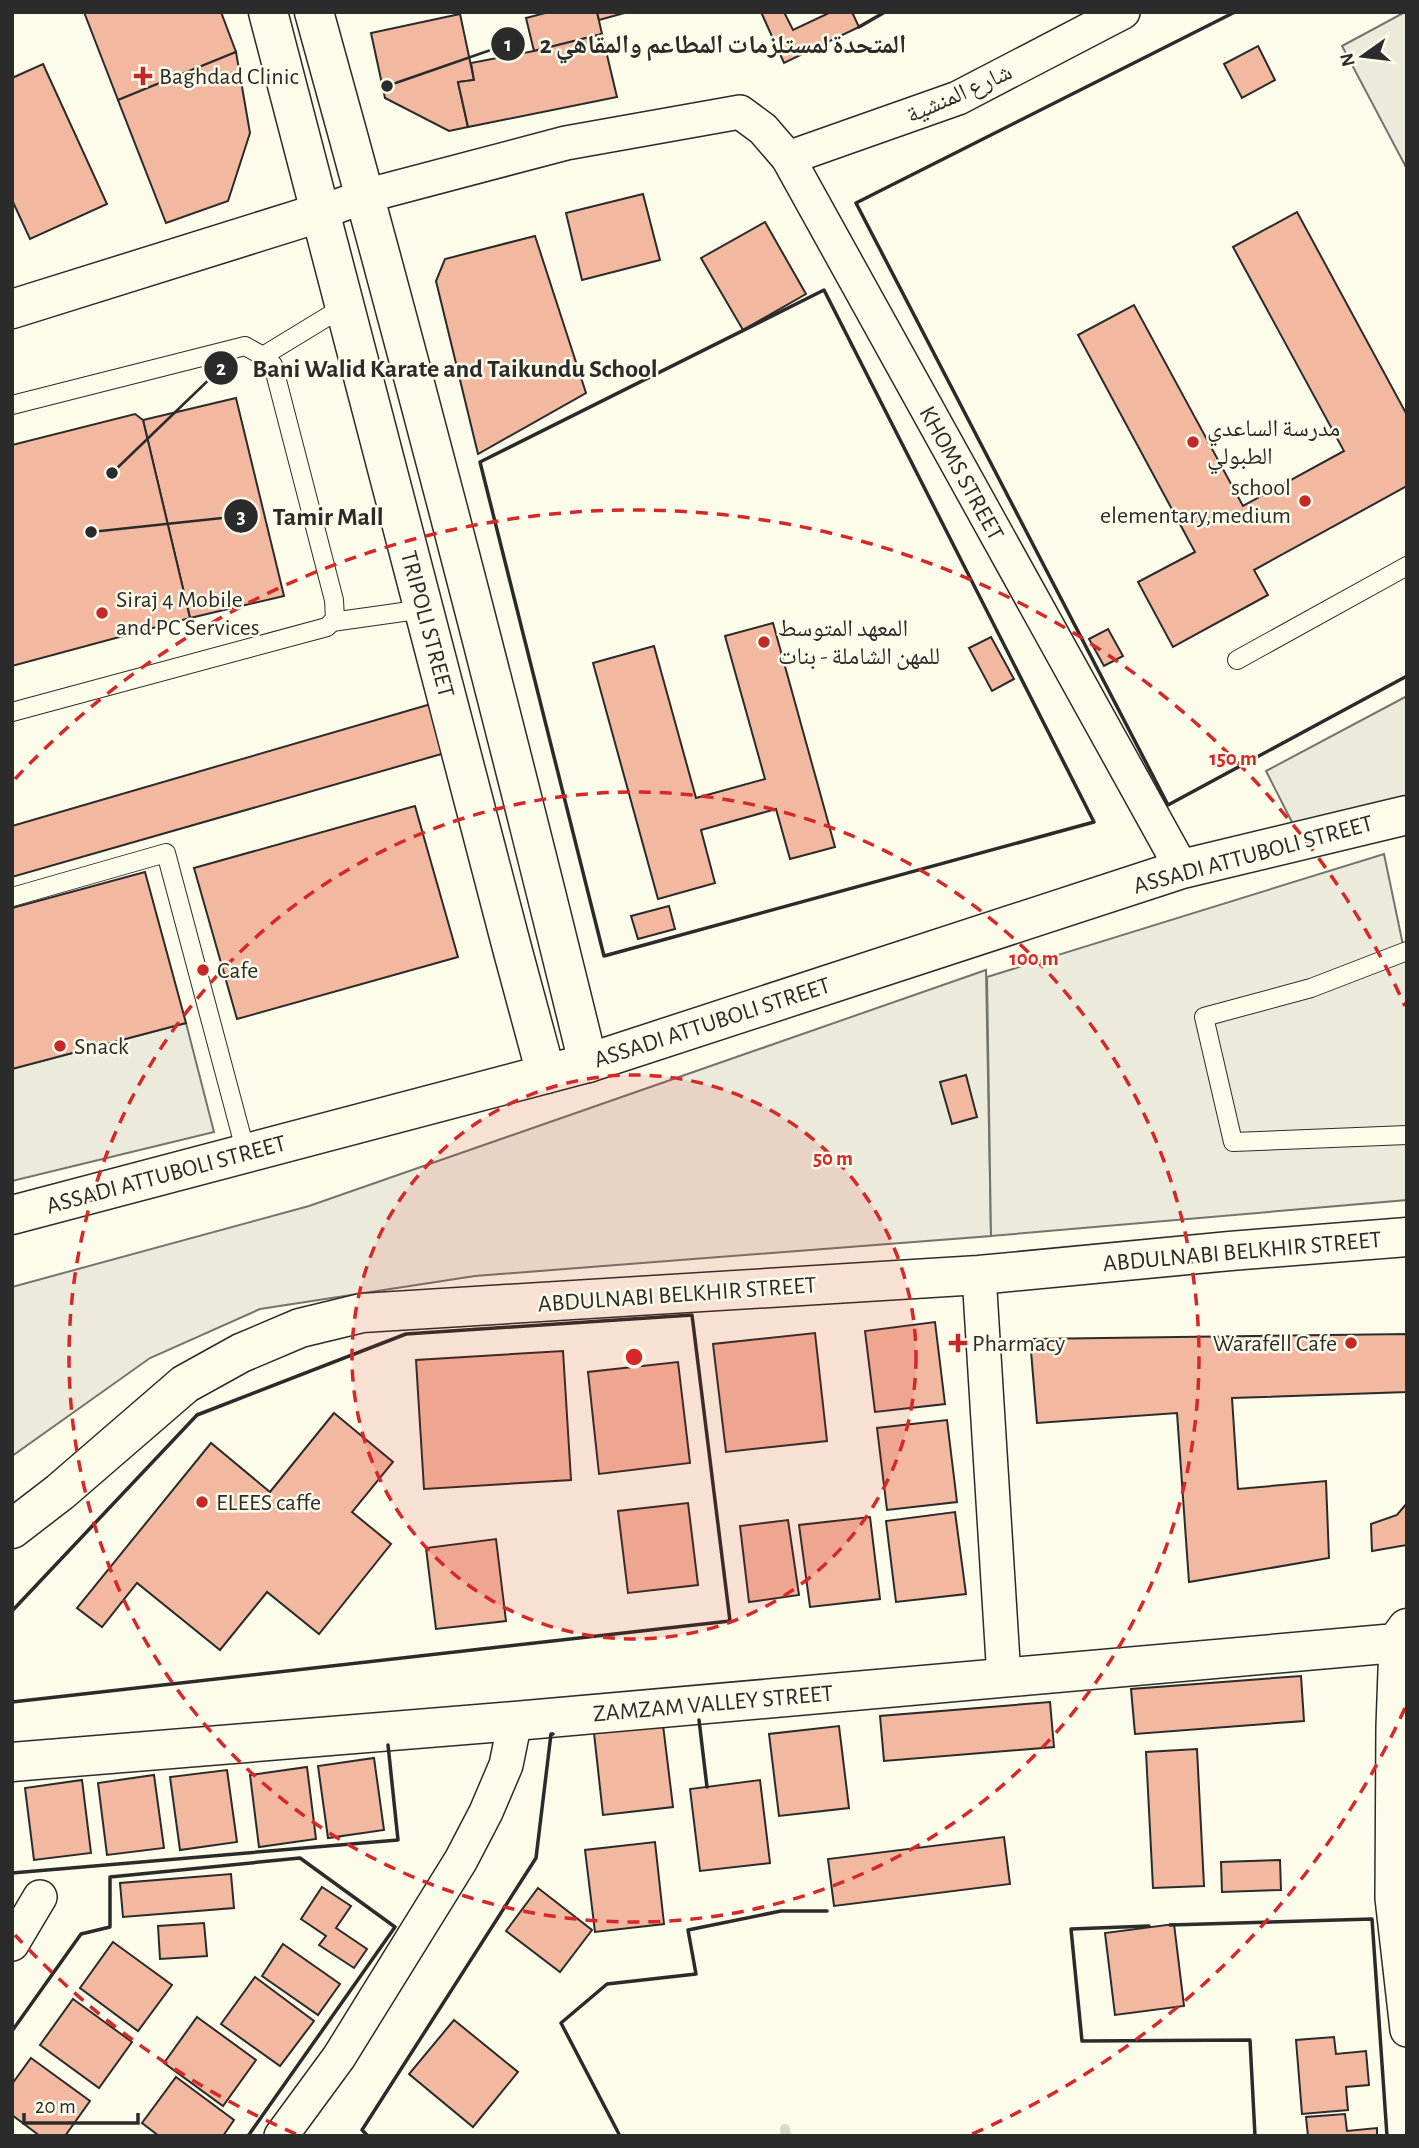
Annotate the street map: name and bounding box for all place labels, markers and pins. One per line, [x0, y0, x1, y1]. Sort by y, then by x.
callout: المتحدة لمستلزمات المطاعم والمقاهي 2 [491, 20, 921, 67]
place label: Baghdad Clinic [159, 65, 299, 89]
marker: Baghdad Clinic [133, 66, 153, 86]
callout: Bani Walid Karate and Taikundu School [204, 345, 672, 392]
place label: مدرسة الساعدي الطبولي [1207, 417, 1340, 475]
marker: مدرسة الساعدي الطبولي [1185, 434, 1201, 450]
place label: school elementary,medium [1100, 476, 1291, 528]
callout: Tamir Mall [223, 492, 397, 539]
marker: school elementary,medium [1297, 493, 1313, 509]
place label: Siraj 4 Mobile and PC Services [116, 588, 260, 640]
marker: Siraj 4 Mobile and PC Services [94, 605, 110, 621]
place label: المعهد المتوسط للمهن الشاملة - بنات [778, 617, 940, 670]
marker: المعهد المتوسط للمهن الشاملة - بنات [756, 634, 772, 650]
place label: Cafe [217, 959, 258, 983]
marker: Cafe [195, 962, 211, 978]
place label: Snack [74, 1035, 129, 1059]
marker: Snack [52, 1038, 68, 1054]
place label: Pharmacy [972, 1332, 1065, 1356]
place label: Warafell Cafe [1213, 1332, 1337, 1356]
marker: Pharmacy [950, 1335, 966, 1351]
marker: Warafell Cafe [1343, 1335, 1359, 1351]
centre of rings [622, 1345, 646, 1369]
place label: ELEES caffe [216, 1491, 321, 1515]
marker: ELEES caffe [194, 1494, 210, 1510]

